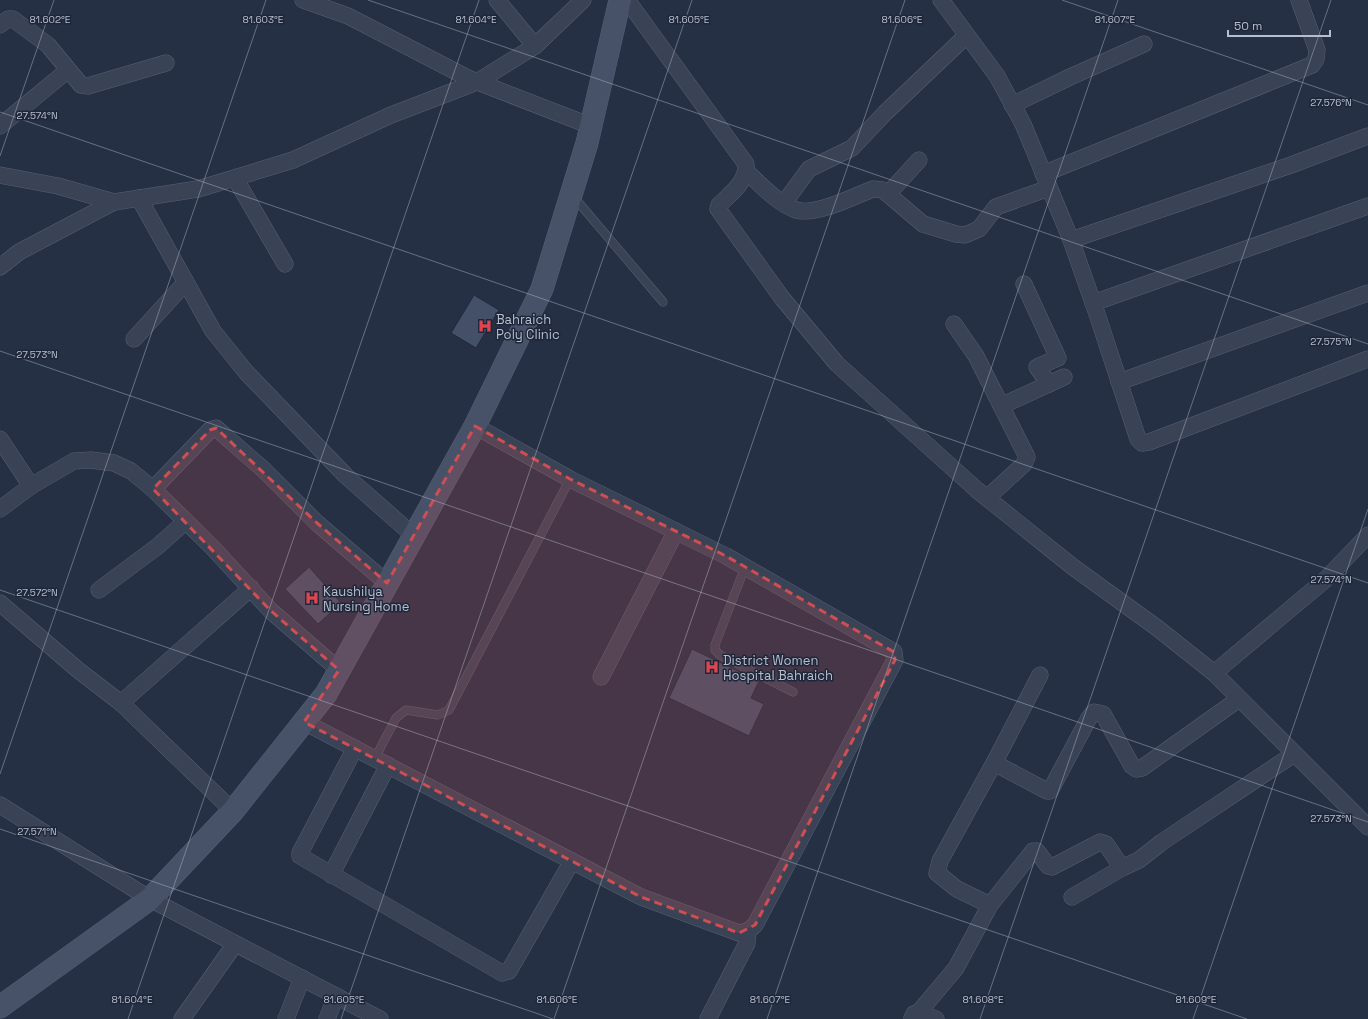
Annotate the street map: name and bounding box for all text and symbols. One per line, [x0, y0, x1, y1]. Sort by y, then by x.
scale bar [1228, 12, 1330, 38]
text: 81.602°E [30, 13, 71, 26]
text: 81.603°E [243, 13, 284, 26]
text: 81.604°E [455, 13, 497, 26]
text: 81.605°E [669, 13, 710, 26]
text: 81.606°E [882, 13, 923, 26]
text: 81.607°E [1095, 13, 1136, 26]
text: 50 m [1234, 18, 1262, 34]
text: 27.576°N [1310, 96, 1352, 109]
text: 27.574°N [16, 109, 58, 122]
place label: Bahraich Poly Clinic [496, 311, 560, 343]
hospital icon: Bahraich Poly Clinic [477, 318, 493, 334]
text: 27.575°N [1310, 335, 1352, 348]
text: 27.573°N [16, 348, 58, 361]
text: 27.574°N [1310, 573, 1352, 586]
place label: Kaushilya Nursing Home [323, 583, 410, 615]
text: 27.572°N [16, 586, 58, 599]
hospital icon: Kaushilya Nursing Home [304, 590, 320, 606]
place label: District Women Hospital Bahraich [723, 652, 833, 684]
hospital icon: District Women Hospital Bahraich [704, 659, 720, 675]
text: 27.573°N [1310, 812, 1352, 825]
text: 27.571°N [17, 825, 57, 838]
text: 81.604°E [111, 993, 153, 1006]
text: 81.605°E [324, 993, 365, 1006]
text: 81.606°E [537, 993, 578, 1006]
text: 81.607°E [750, 993, 791, 1006]
text: 81.608°E [962, 993, 1004, 1006]
text: 81.609°E [1176, 993, 1217, 1006]

